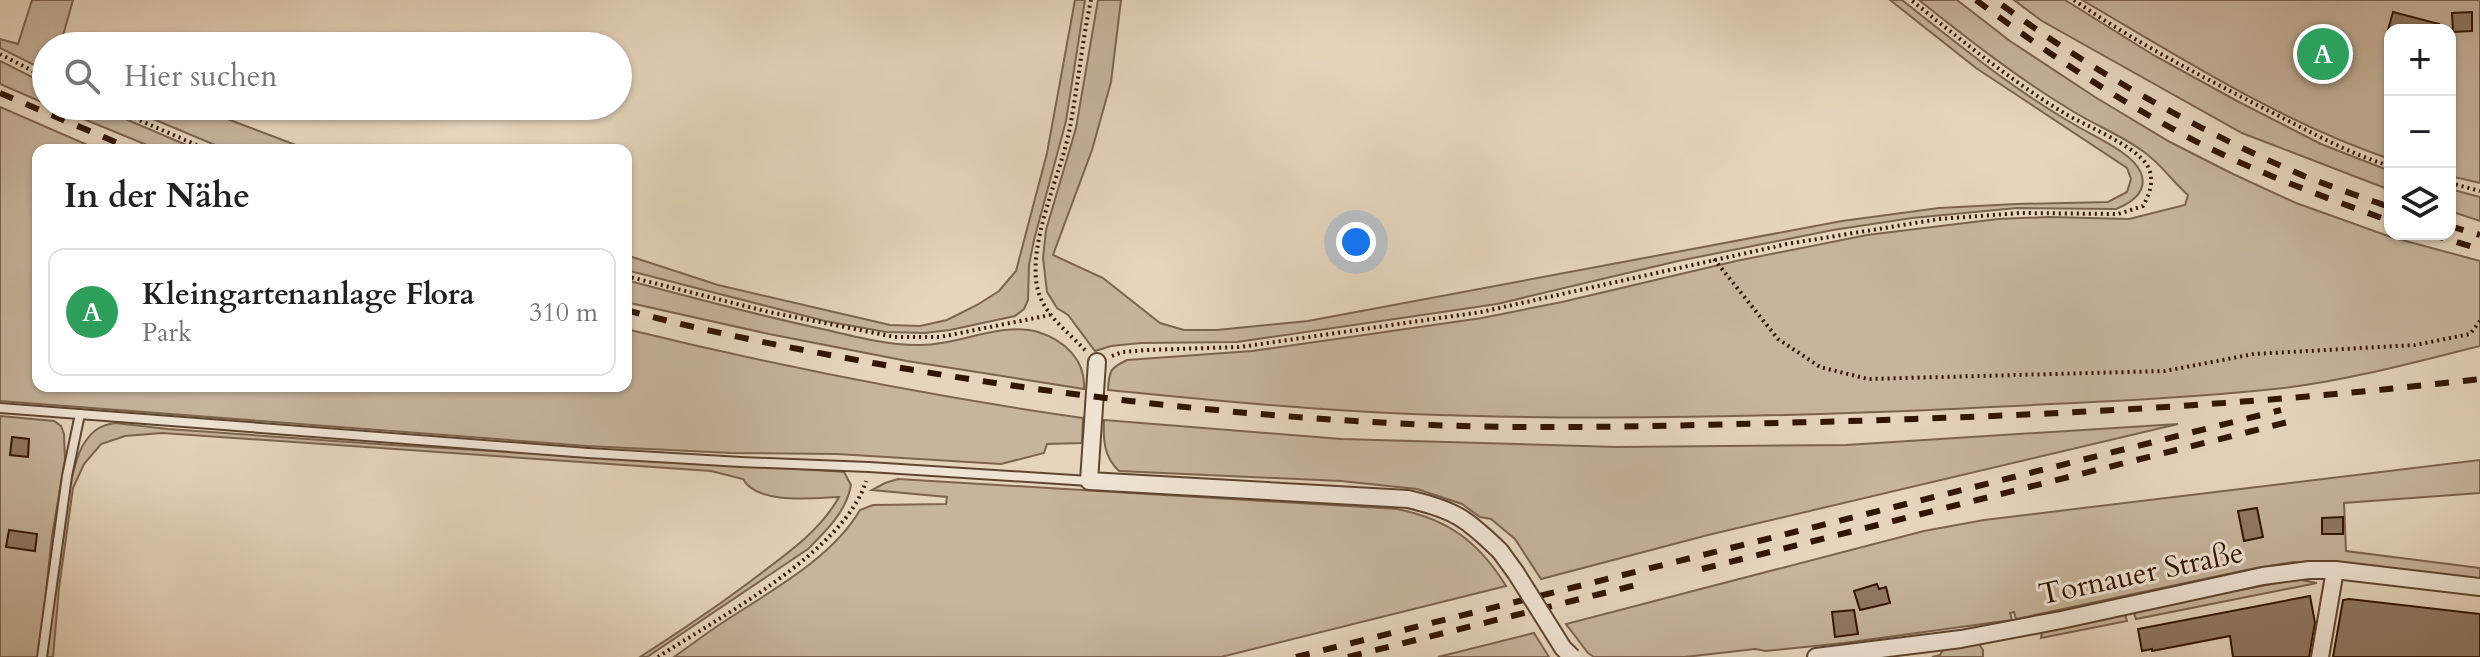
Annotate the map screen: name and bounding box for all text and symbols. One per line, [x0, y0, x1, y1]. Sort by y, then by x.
pin: A [2297, 24, 2349, 84]
map controls [2384, 24, 2456, 240]
button: + [2384, 24, 2456, 96]
search box [32, 32, 632, 120]
icon: search [60, 54, 104, 98]
text: Hier suchen [124, 56, 277, 97]
button: − [2384, 96, 2456, 168]
button: layers [2384, 168, 2456, 240]
text: In der Nähe [64, 173, 250, 219]
your location [1336, 222, 1376, 262]
text: Kleingartenanlage Flora [142, 274, 475, 315]
text: A [82, 295, 102, 330]
text: 310 m [529, 295, 598, 330]
text: Park [142, 315, 192, 350]
street label: Tornauer Straße [2035, 532, 2247, 615]

